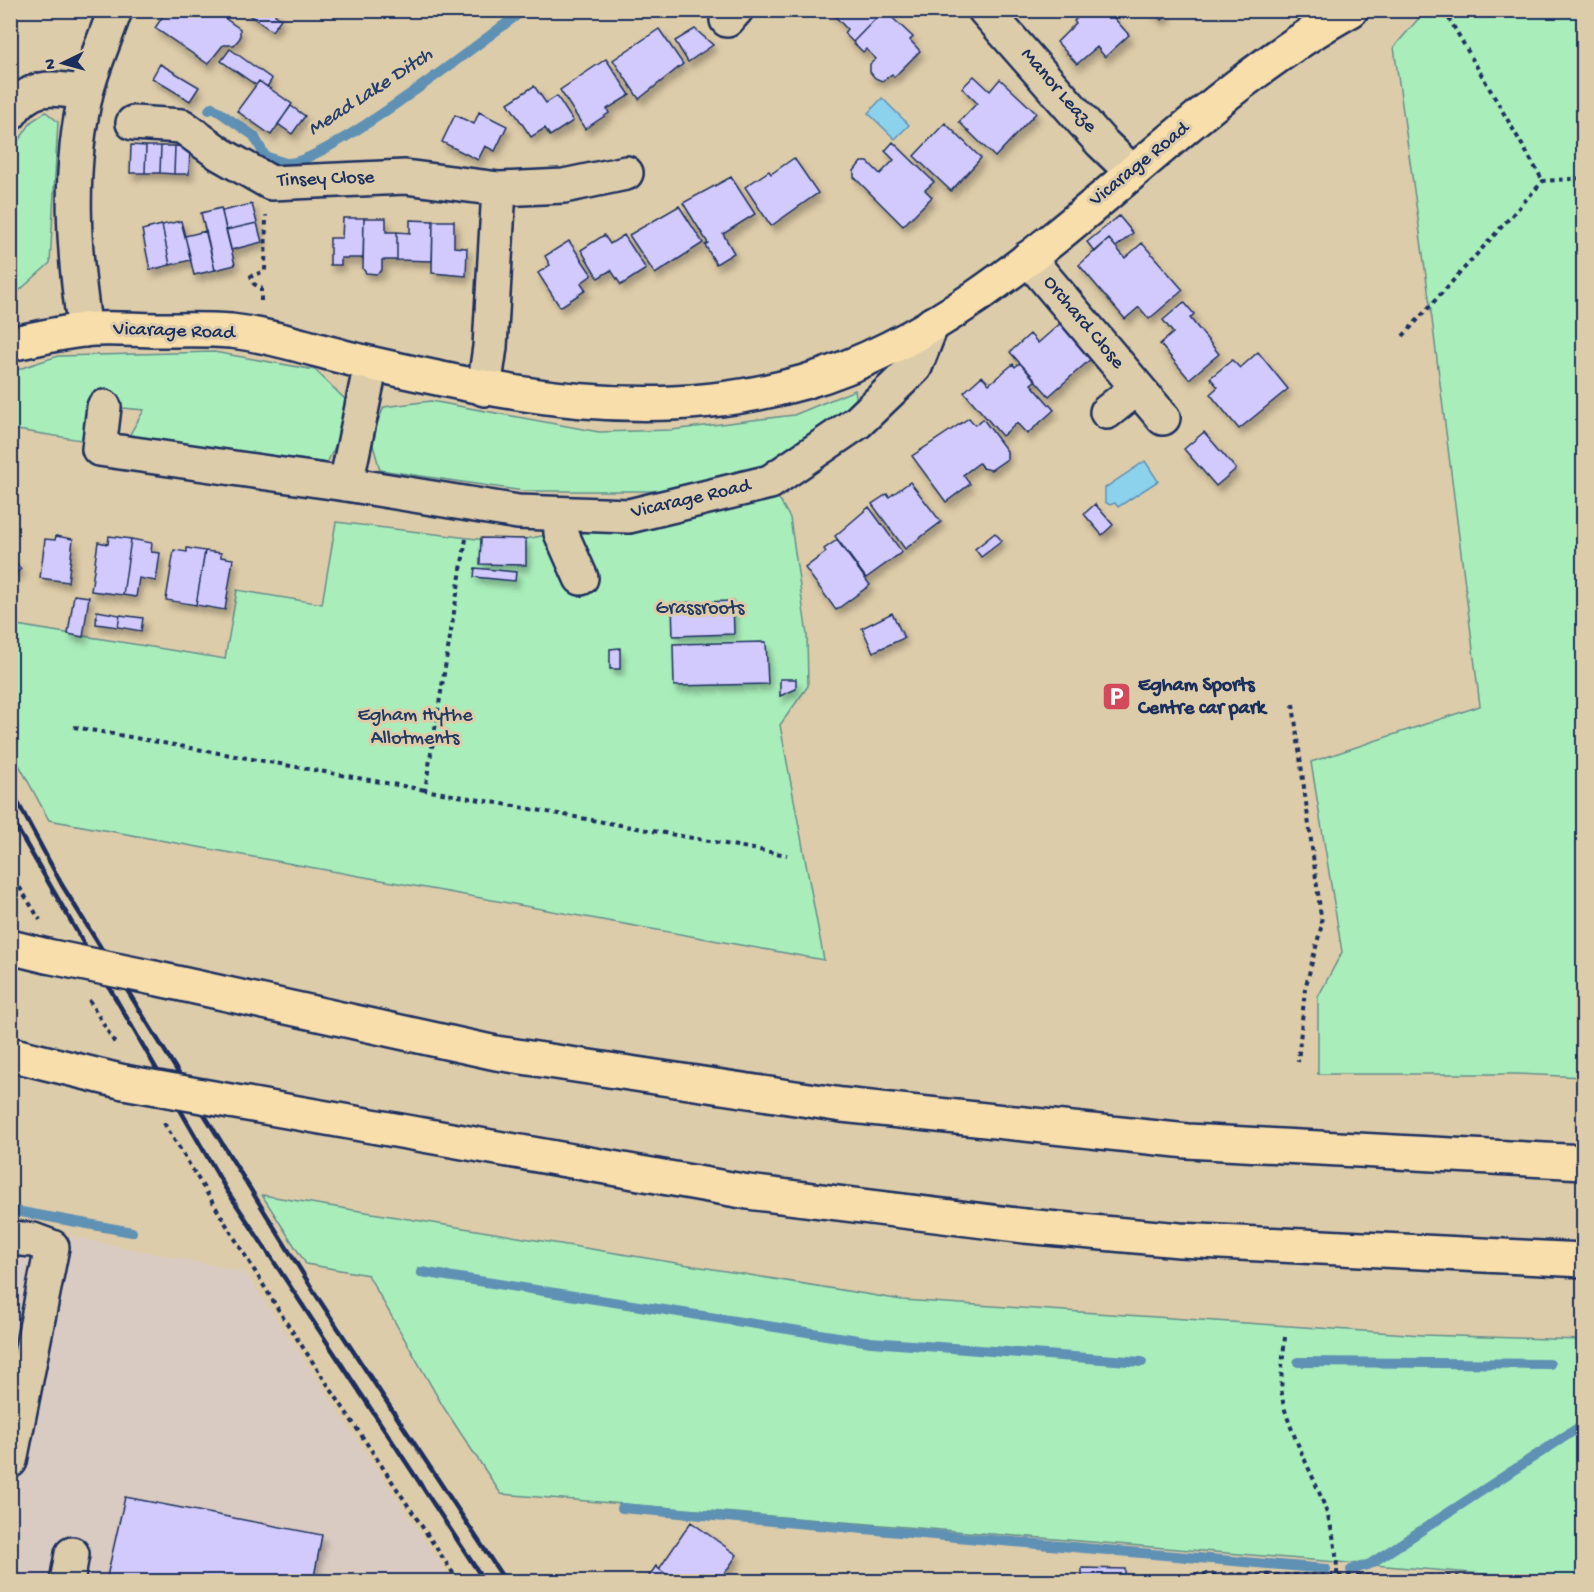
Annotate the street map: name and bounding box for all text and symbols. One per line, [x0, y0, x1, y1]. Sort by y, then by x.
north arrow [33, 33, 93, 93]
water label: Mead Lake Ditch [304, 43, 439, 143]
street label: Manor Leaze [1015, 44, 1101, 139]
text: N [42, 57, 61, 70]
street label: Vicarage Road [1085, 116, 1196, 213]
street label: Tinsey Close [276, 167, 376, 193]
street label: Orchard Close [1037, 272, 1129, 375]
street label: Vicarage Road [112, 318, 237, 346]
street label: Vicarage Road [628, 475, 755, 525]
park label: Grassroots [656, 598, 745, 621]
place label: Egham Sports Centre car park [1137, 675, 1268, 721]
parking icon: Egham Sports Centre car park [1101, 681, 1133, 713]
park label: Egham Hythe Allotments [357, 705, 473, 751]

